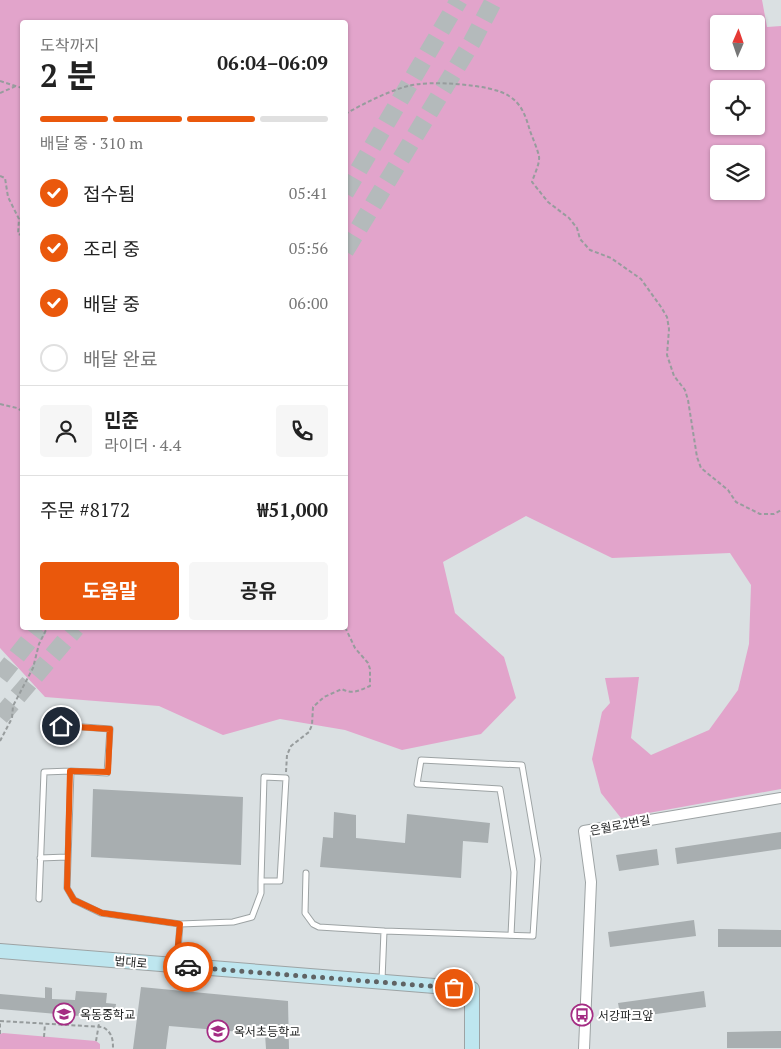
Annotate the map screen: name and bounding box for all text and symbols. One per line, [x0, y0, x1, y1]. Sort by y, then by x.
north arrow [710, 15, 765, 70]
map controls [710, 15, 765, 200]
text: 도착까지 [40, 34, 99, 56]
text: 06:04–06:09 [217, 50, 328, 75]
text: 2 분 [40, 54, 96, 96]
button: locate [710, 80, 765, 135]
text: 배달 중 · 310 m [40, 132, 143, 154]
button: layers [710, 145, 765, 200]
icon: check [40, 179, 68, 207]
text: 접수됨 [83, 181, 135, 206]
text: 05:41 [289, 182, 328, 204]
icon: check [40, 234, 68, 262]
text: 조리 중 [83, 236, 140, 261]
text: 05:56 [289, 237, 328, 259]
icon: check [40, 289, 68, 317]
text: 배달 중 [83, 291, 140, 316]
text: 06:00 [289, 292, 328, 314]
text: 배달 완료 [83, 346, 158, 371]
button: person [40, 405, 92, 457]
button: phone [276, 405, 328, 457]
text: 민준 [104, 407, 139, 432]
text: 라이더 · 4.4 [104, 434, 181, 456]
text: 주문 #8172 [40, 497, 130, 522]
text: ₩51,000 [257, 497, 328, 522]
button: 도움말 [40, 562, 179, 620]
button: 공유 [189, 562, 328, 620]
pin [40, 705, 82, 747]
icon: home [47, 712, 75, 740]
street label: 은월로2번길 [588, 812, 652, 838]
courier [163, 942, 213, 992]
street label: 법대로 [114, 953, 148, 971]
icon: car [174, 953, 202, 981]
pin [433, 967, 475, 1009]
icon: bag [440, 974, 468, 1002]
school or university icon: 옥동중학교 [52, 1002, 76, 1026]
bus stop icon: 서강파크앞 [570, 1003, 594, 1027]
place label: 옥동중학교 [80, 1007, 135, 1022]
place label: 서강파크앞 [598, 1008, 653, 1023]
school or university icon: 옥서초등학교 [206, 1019, 230, 1043]
place label: 옥서초등학교 [234, 1024, 300, 1039]

